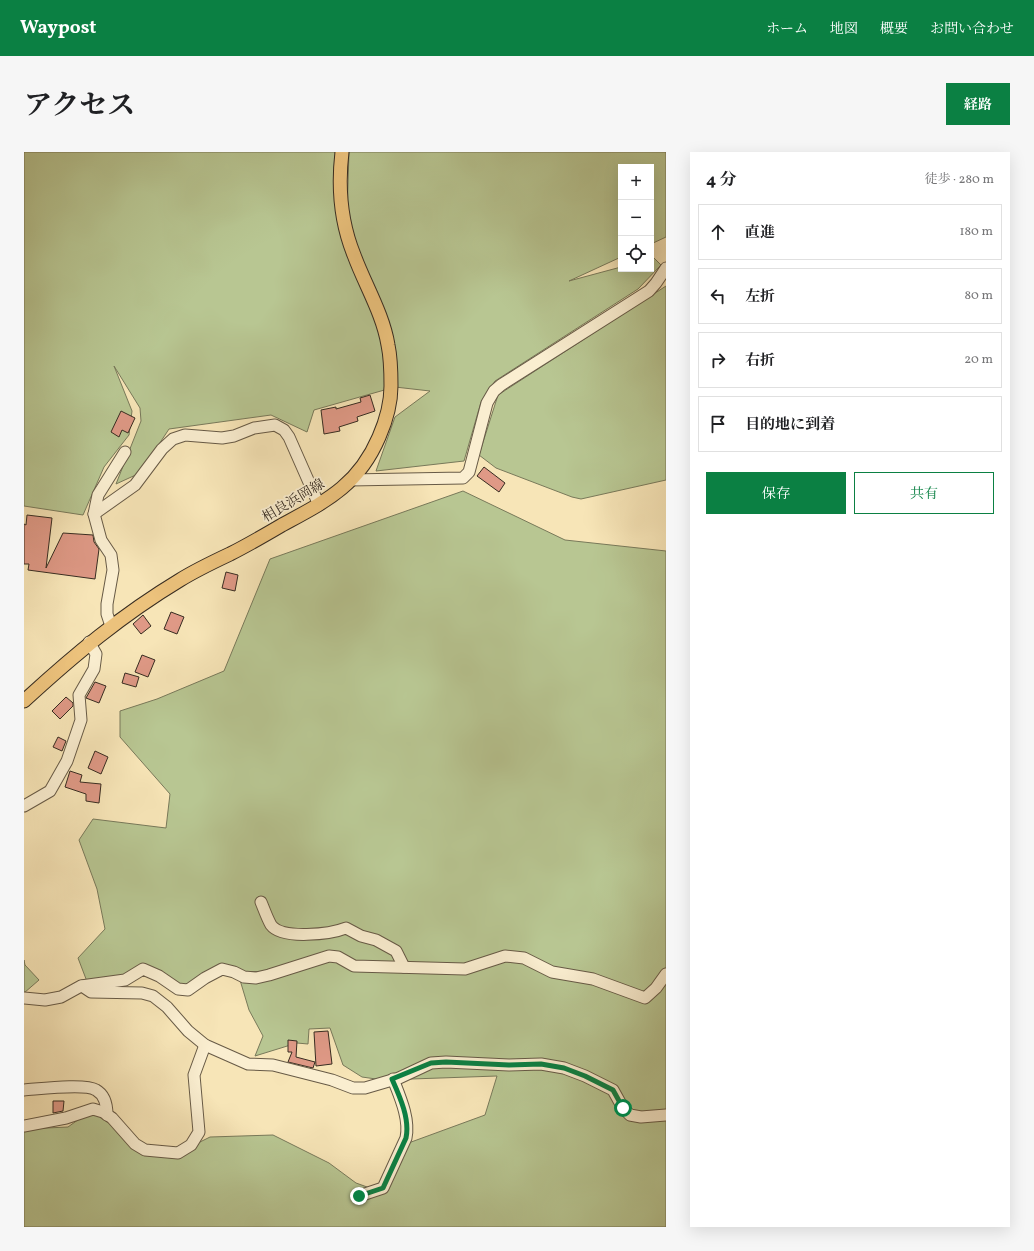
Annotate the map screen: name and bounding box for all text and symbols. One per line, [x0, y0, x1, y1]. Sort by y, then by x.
text: Waypost [20, 15, 96, 41]
text: ホーム [766, 20, 808, 39]
text: 地図 [830, 20, 858, 39]
text: 概要 [880, 20, 908, 39]
text: お問い合わせ [930, 20, 1014, 39]
button: 経路 [946, 83, 1010, 125]
text: アクセス [24, 87, 135, 126]
map controls [618, 164, 654, 272]
button: + [618, 164, 654, 200]
text: 4 分 [706, 169, 737, 192]
text: 徒歩 · 280 m [925, 171, 994, 189]
button: − [618, 200, 654, 236]
icon: ahead [707, 221, 729, 243]
text: 直進 [745, 223, 775, 244]
text: 180 m [959, 223, 993, 241]
button: locate [618, 236, 654, 272]
icon: left [707, 285, 729, 307]
text: 左折 [745, 287, 775, 308]
text: 80 m [964, 287, 993, 305]
icon: right [707, 349, 729, 371]
text: 右折 [745, 351, 775, 372]
text: 20 m [964, 351, 993, 369]
icon: arrive [707, 413, 729, 435]
text: 目的地に到着 [745, 415, 835, 436]
button: 保存 [706, 472, 846, 514]
button: 共有 [854, 472, 994, 514]
street label: 相良浜岡線 [259, 475, 329, 527]
route start [614, 1099, 632, 1117]
route end [350, 1187, 368, 1205]

